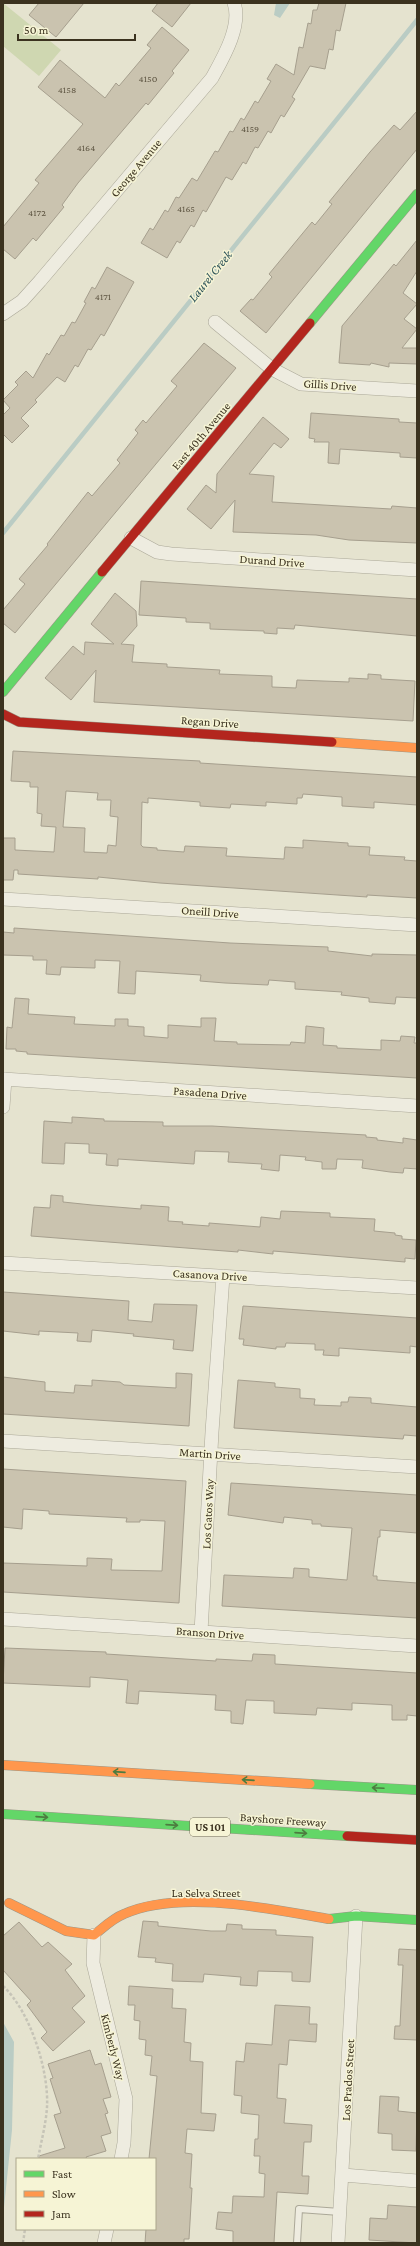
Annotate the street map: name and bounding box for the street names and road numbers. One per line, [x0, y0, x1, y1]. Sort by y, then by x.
street label: George Avenue [108, 136, 164, 200]
street label: Gillis Drive [303, 376, 357, 394]
street label: East 40th Avenue [169, 399, 233, 473]
street label: Durand Drive [239, 552, 305, 570]
street label: Regan Drive [181, 713, 239, 731]
street label: Oneill Drive [181, 903, 239, 921]
street label: Pasadena Drive [173, 1083, 247, 1103]
street label: Casanova Drive [172, 1266, 248, 1284]
street label: Martin Drive [179, 1445, 241, 1463]
street label: Los Gatos Way [199, 1478, 217, 1549]
street label: Branson Drive [176, 1624, 244, 1642]
street label: Bayshore Freeway [239, 1810, 327, 1830]
road number: US 101 [190, 1818, 230, 1836]
street label: La Selva Street [171, 1886, 242, 1900]
street label: Kimberly Way [98, 2012, 128, 2082]
street label: Los Prados Street [339, 2038, 357, 2121]

